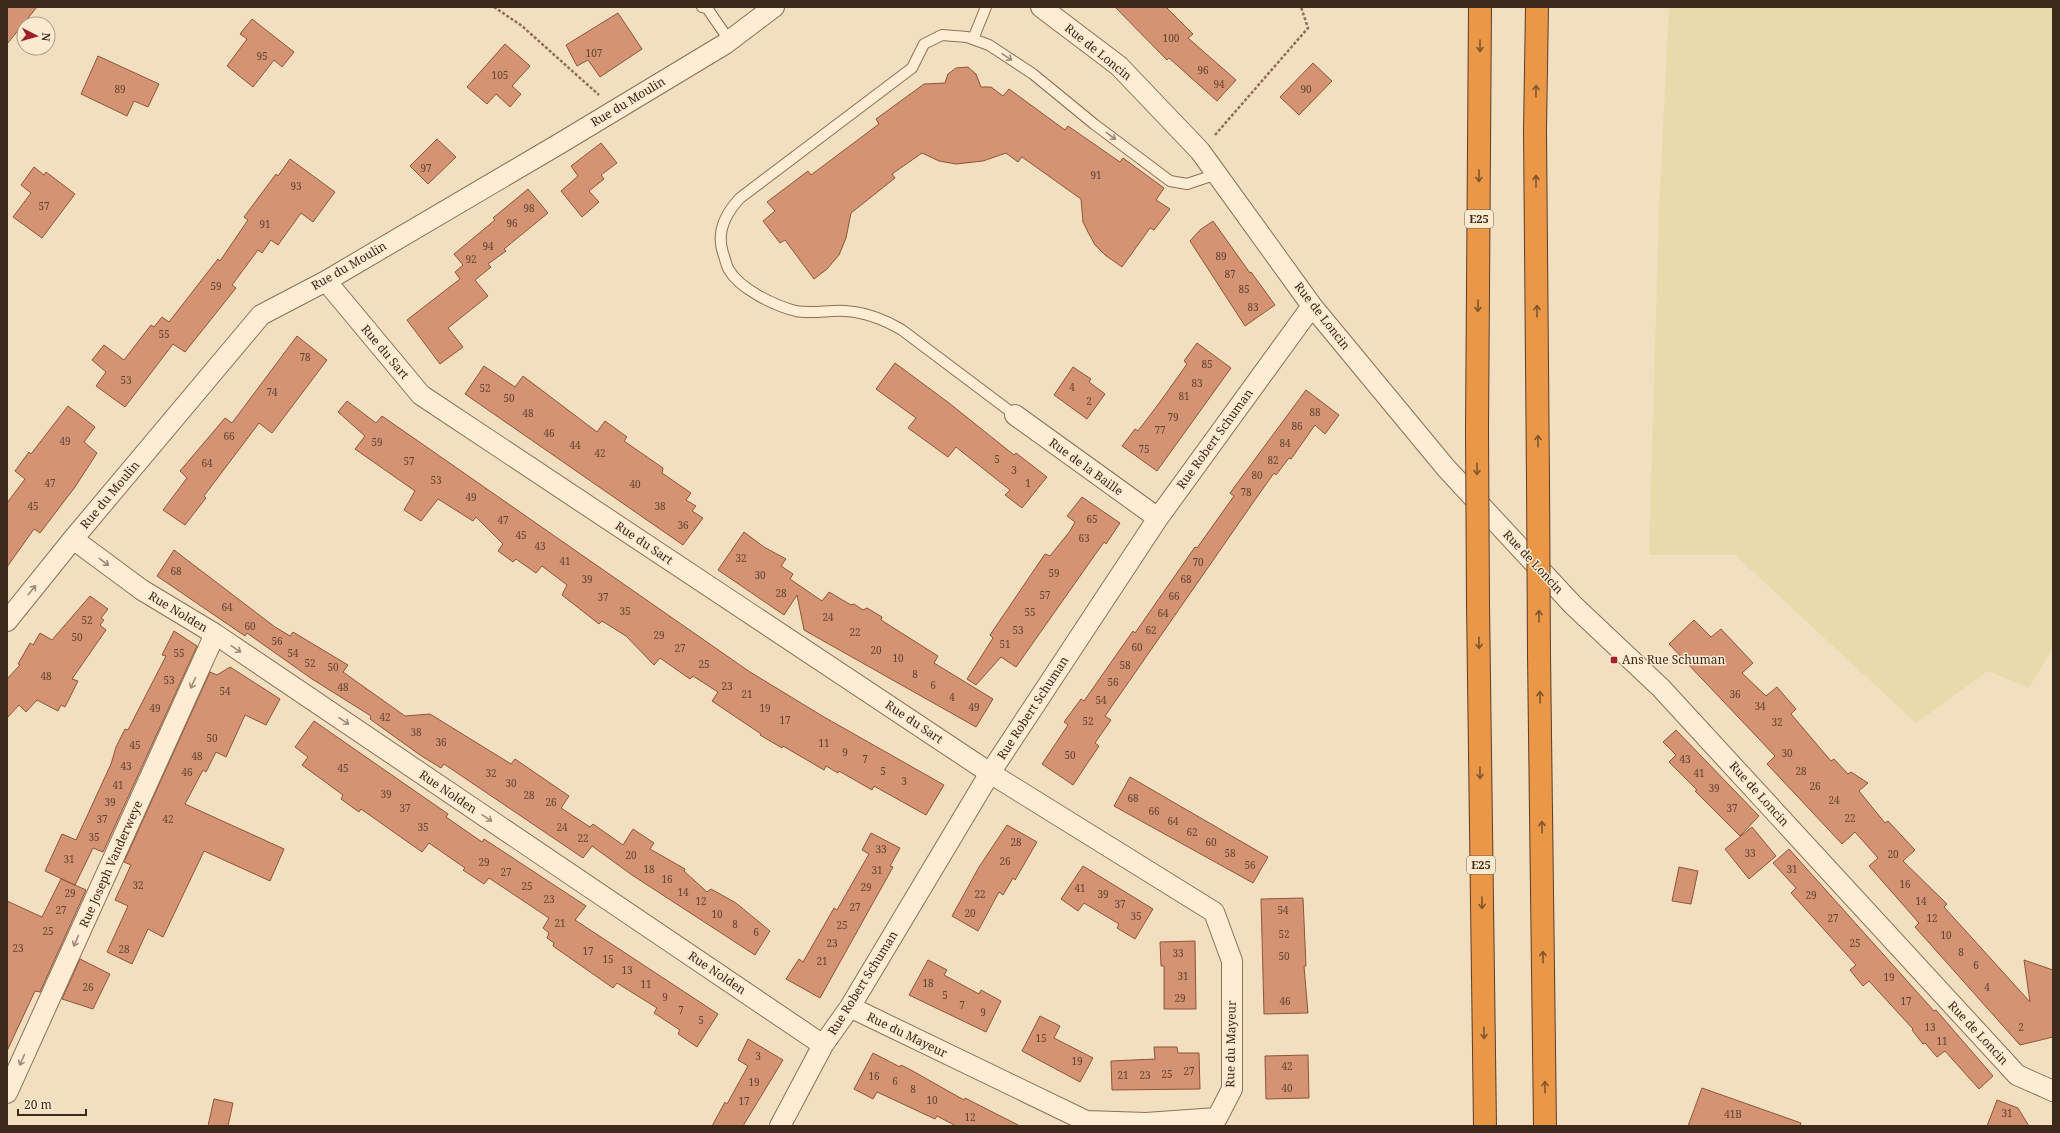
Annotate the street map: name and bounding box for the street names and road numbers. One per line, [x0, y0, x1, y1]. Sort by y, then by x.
street label: Rue de Loncin [1061, 19, 1136, 84]
street label: Rue du Moulin [587, 72, 668, 131]
road number: E25 [1465, 210, 1493, 228]
street label: Rue du Moulin [308, 237, 390, 294]
street label: Rue de Loncin [1291, 278, 1354, 353]
street label: Rue du Sart [358, 321, 413, 383]
street label: Rue Robert Schuman [1172, 385, 1257, 492]
street label: Rue de la Baille [1046, 434, 1127, 499]
street label: Rue du Moulin [76, 457, 143, 532]
street label: Rue du Sart [612, 517, 677, 568]
street label: Rue de Loncin [1499, 526, 1568, 597]
street label: Rue Nolden [145, 587, 211, 636]
street label: Rue Robert Schuman [993, 653, 1073, 763]
street label: Rue du Sart [882, 696, 947, 747]
street label: Rue de Loncin [1726, 758, 1793, 830]
street label: Rue Nolden [416, 766, 481, 817]
street label: Rue Joseph Vanderweye [75, 798, 146, 930]
road number: E25 [1467, 856, 1495, 874]
street label: Rue Robert Schuman [824, 927, 902, 1038]
street label: Rue Nolden [685, 947, 750, 998]
street label: Rue de Loncin [1944, 997, 2013, 1068]
street label: Rue du Mayeur [1221, 1000, 1240, 1088]
street label: Rue du Mayeur [864, 1008, 951, 1061]

